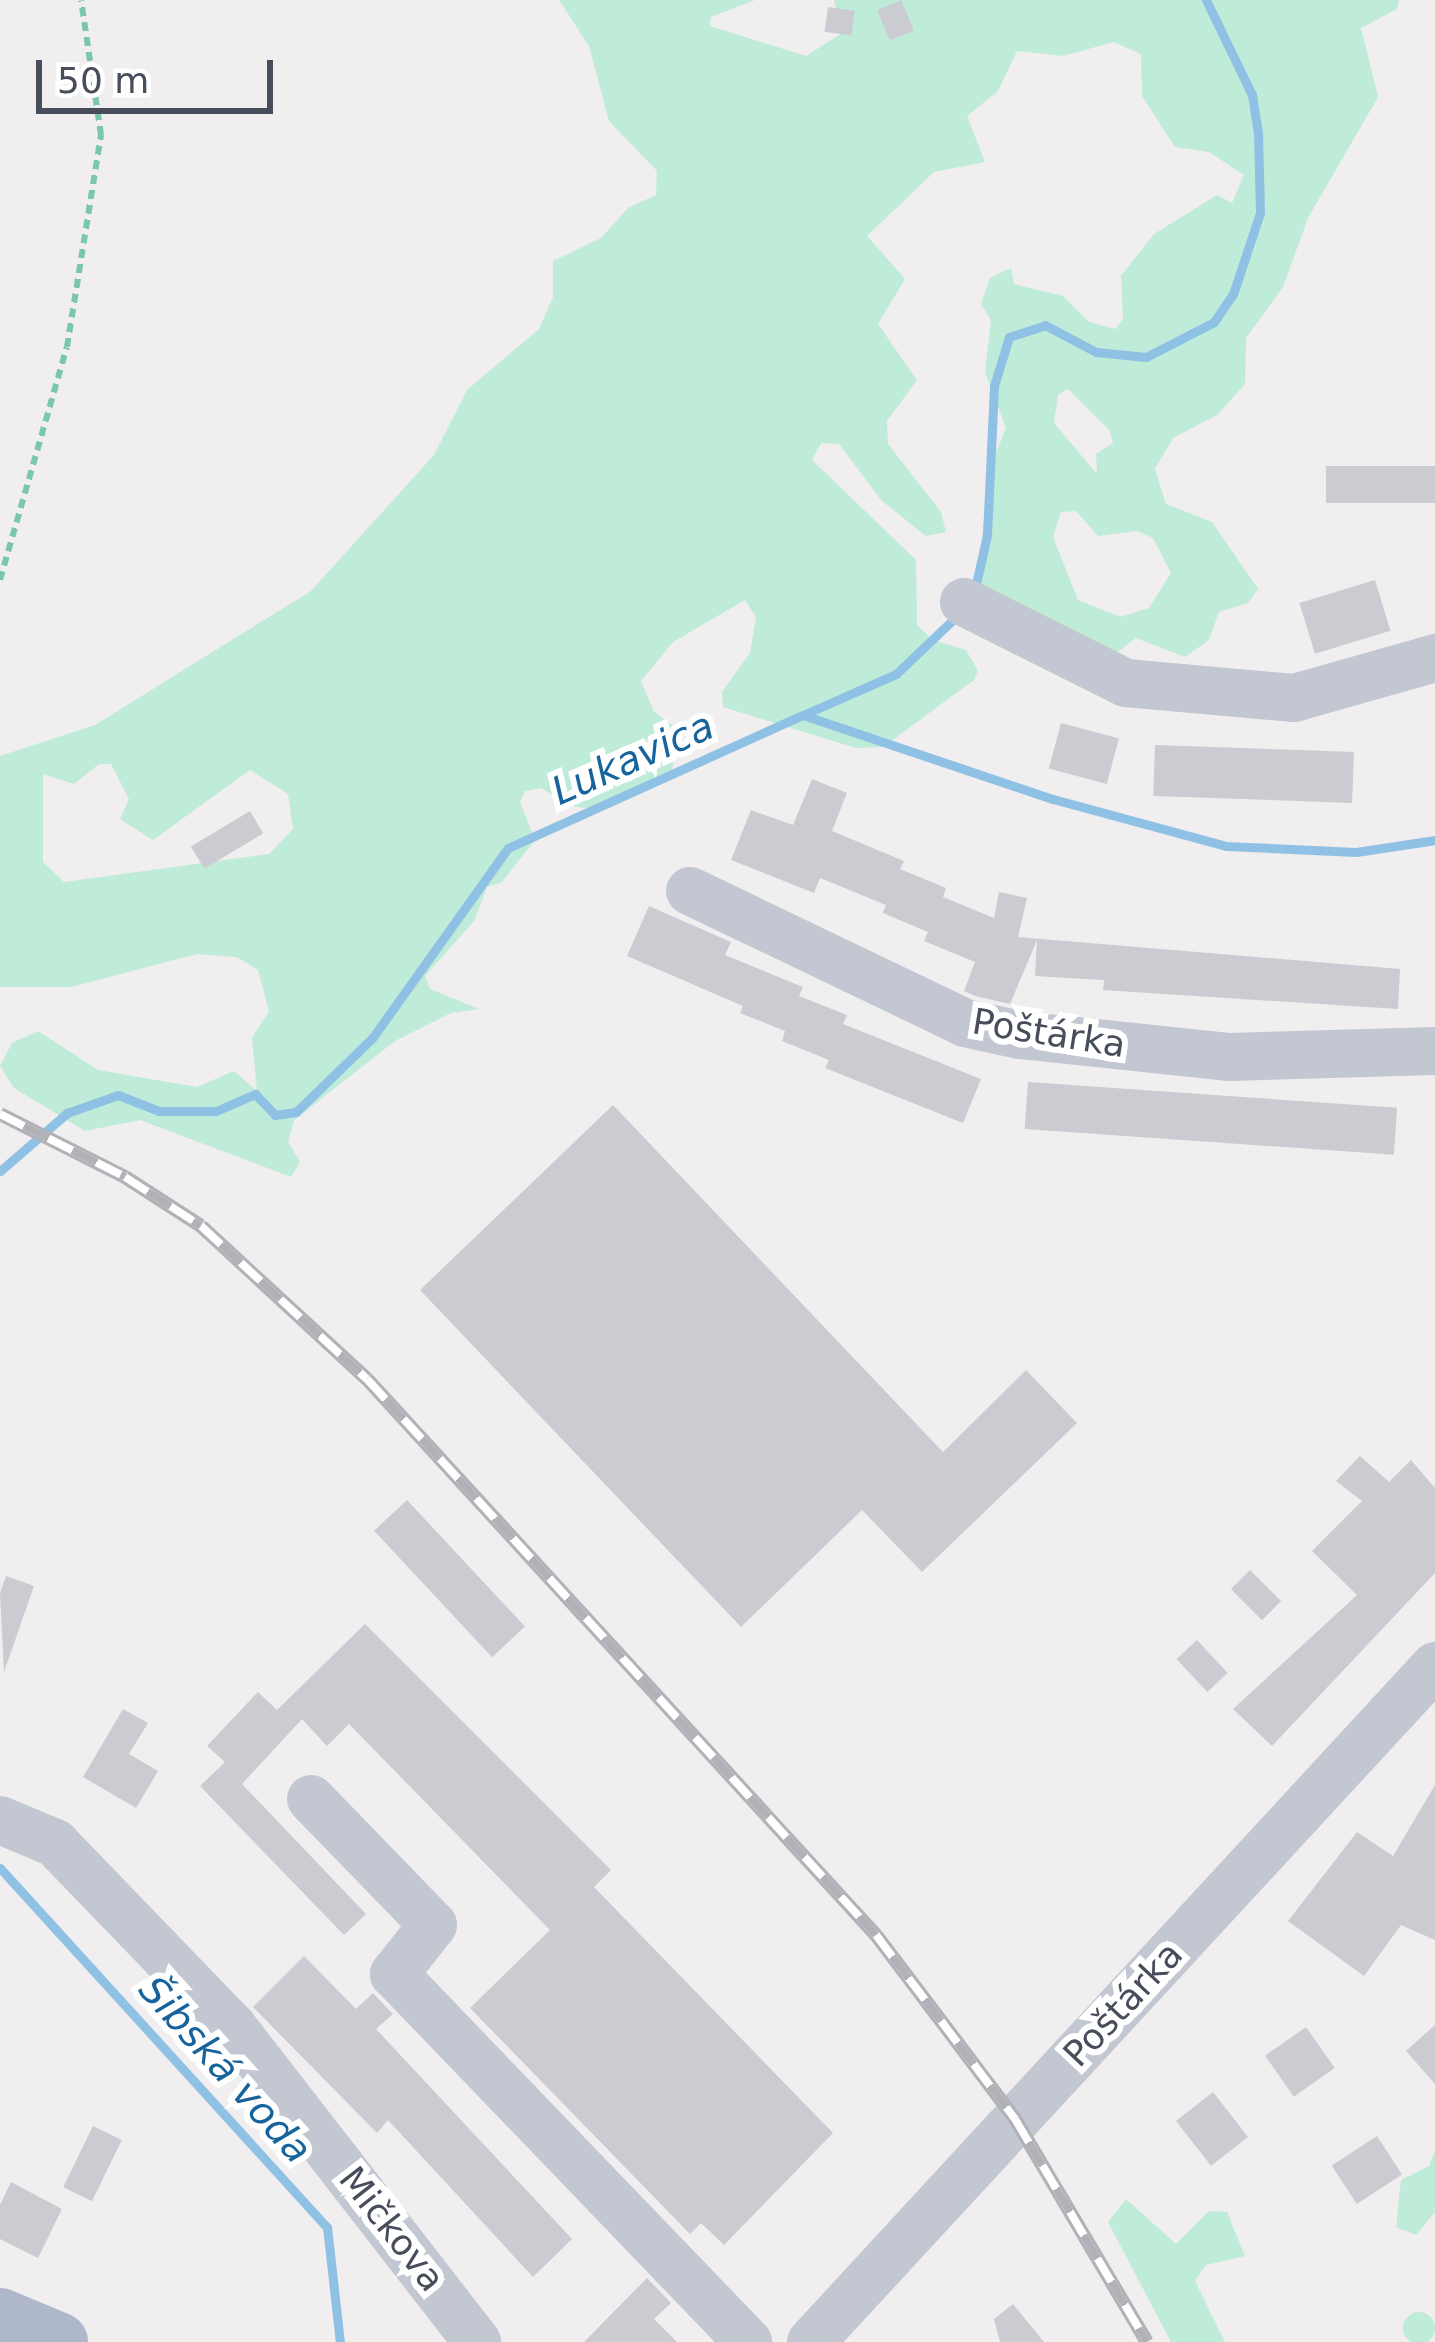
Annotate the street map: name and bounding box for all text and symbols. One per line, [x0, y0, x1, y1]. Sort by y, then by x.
scale bar [42, 36, 279, 110]
text: 50 m [57, 60, 149, 101]
water label: Lukavica [545, 703, 721, 815]
street label: Poštárka [969, 1000, 1129, 1066]
street label: Poštárka [1055, 1933, 1191, 2075]
water label: Šibská voda [129, 1967, 321, 2173]
street label: Mičkova [330, 2158, 454, 2300]

